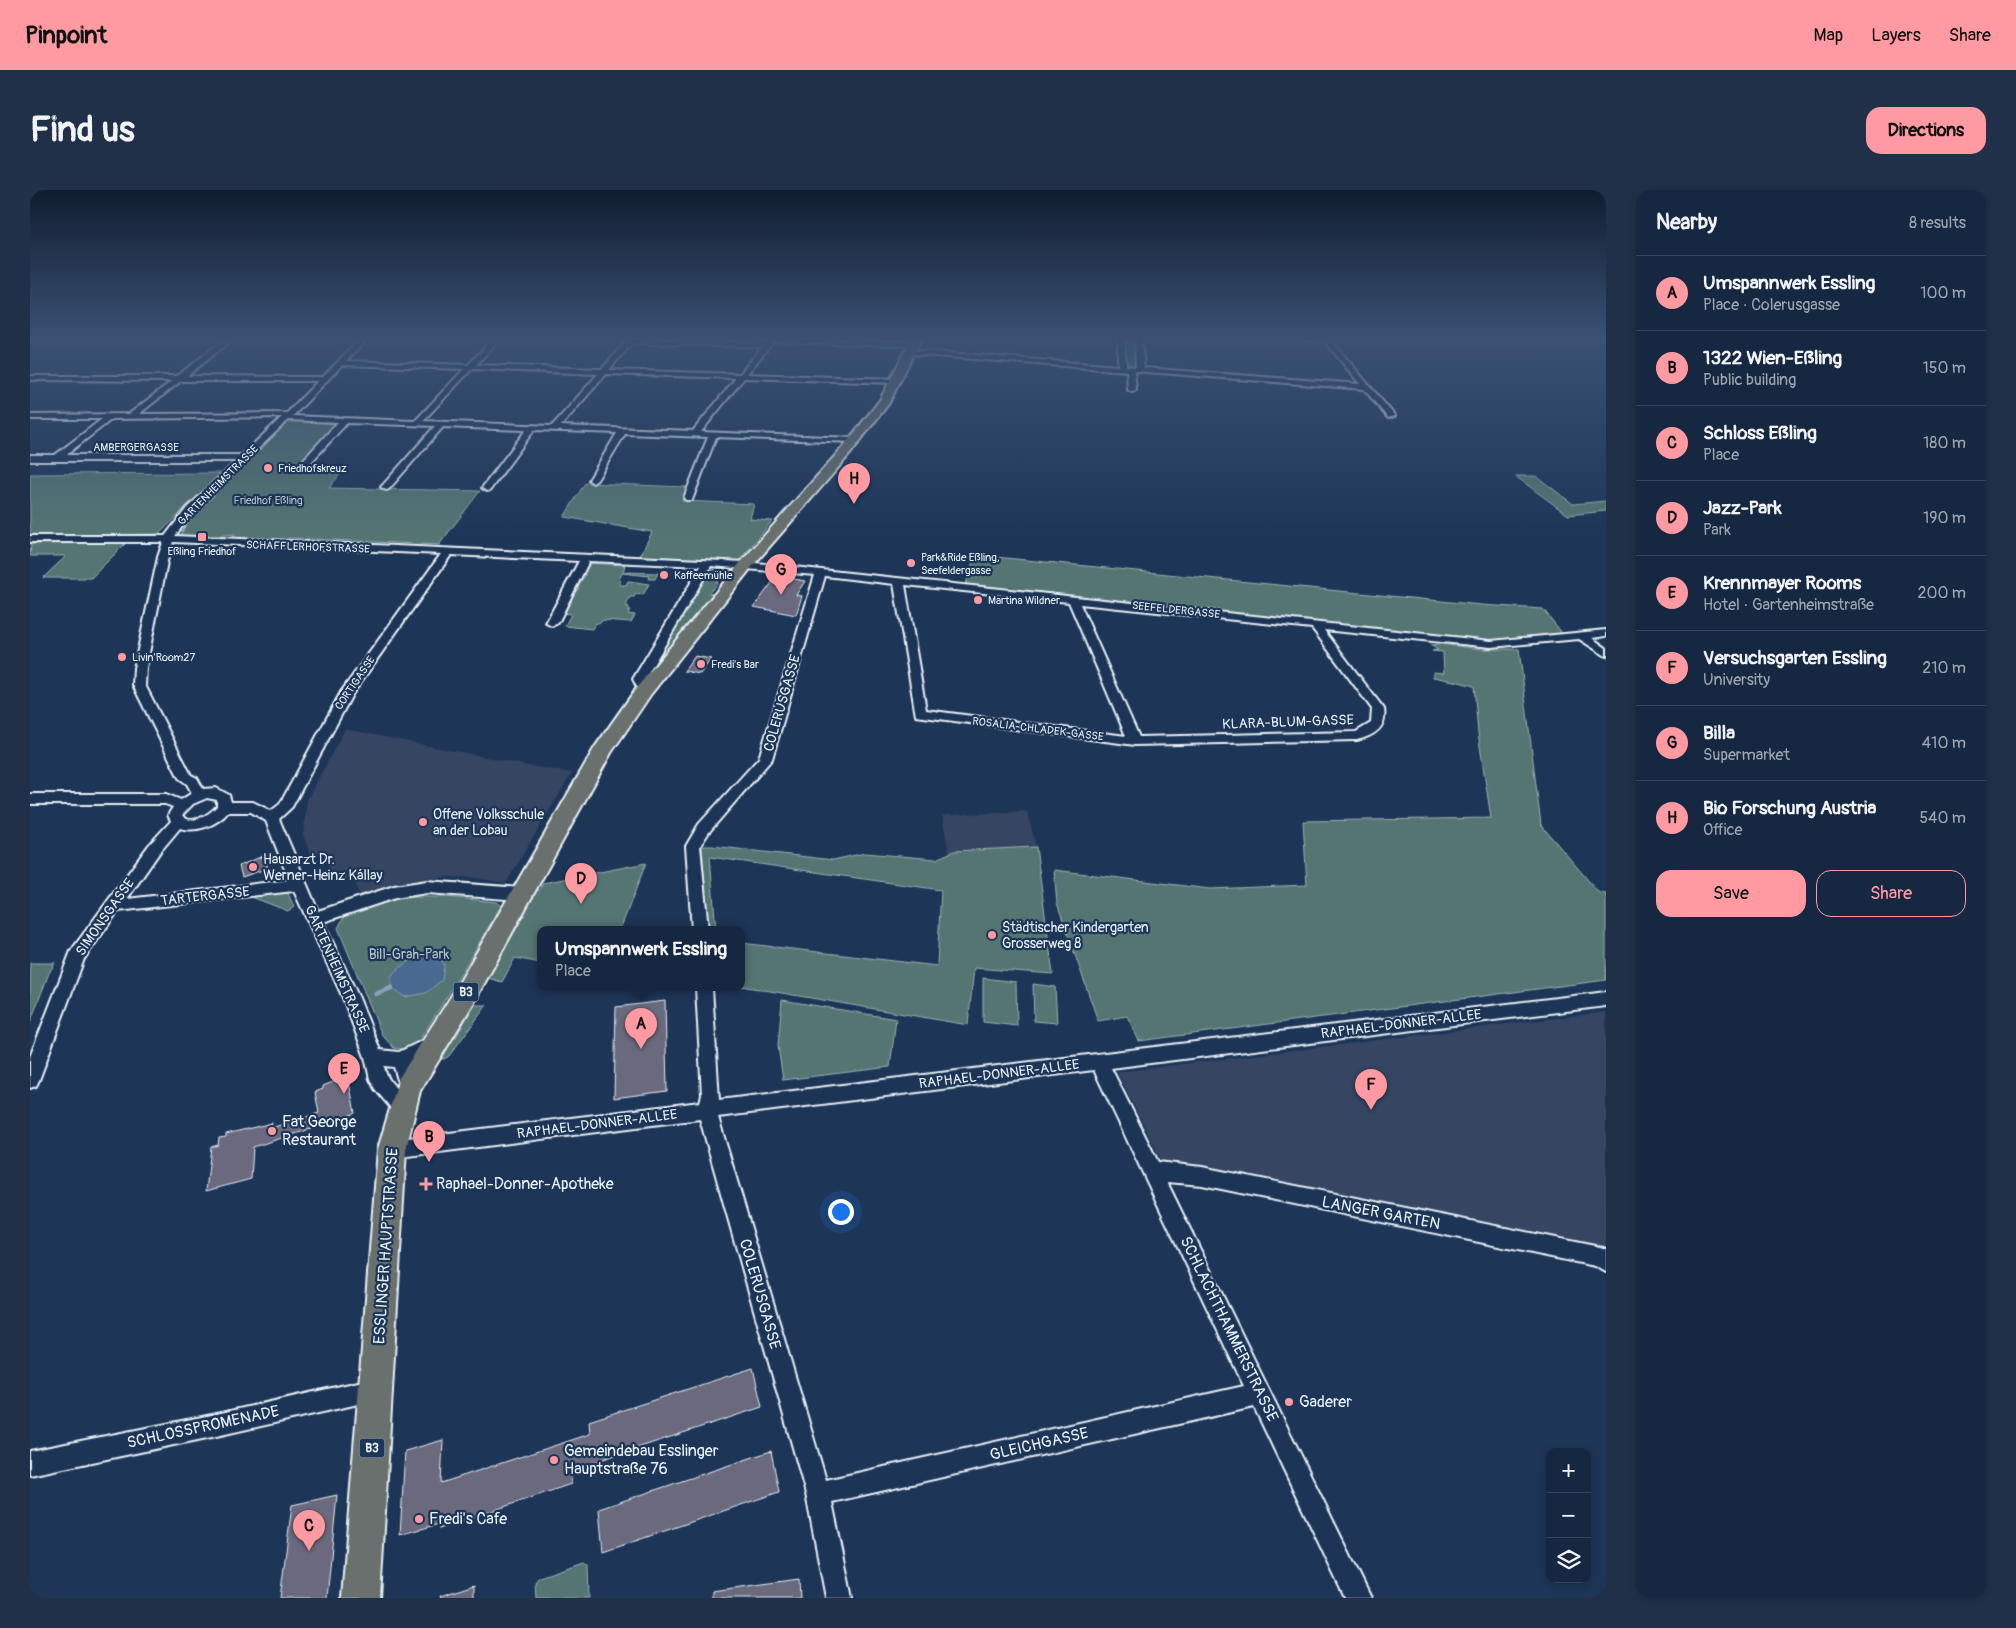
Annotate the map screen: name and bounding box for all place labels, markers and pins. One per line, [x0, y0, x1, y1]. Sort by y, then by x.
marker: Friedhofskreuz [262, 462, 274, 474]
place label: Friedhofskreuz [278, 462, 347, 475]
pin: H [838, 463, 870, 504]
marker: Eßling Friedhof [196, 531, 208, 543]
place label: Eßling Friedhof [167, 545, 237, 558]
place label: Park&Ride Eßling, Seefeldergasse [921, 551, 1000, 577]
pin: G [765, 554, 797, 595]
marker: Park&Ride Eßling, Seefeldergasse [905, 557, 917, 569]
marker: Kaffeemühle [658, 569, 670, 581]
place label: Kaffeemühle [674, 569, 733, 582]
marker: Martina Wildner [972, 594, 984, 606]
place label: Martina Wildner [988, 594, 1060, 607]
marker: Livin'Room27 [116, 651, 128, 663]
place label: Livin'Room27 [132, 651, 195, 664]
marker: Fredi's Bar [695, 658, 707, 670]
place label: Fredi's Bar [711, 658, 759, 671]
place label: Offene Volksschule an der Lobau [433, 806, 544, 839]
marker: Offene Volksschule an der Lobau [417, 816, 429, 828]
place label: Hausarzt Dr. Werner-Heinz Kállay [263, 851, 383, 884]
marker: Hausarzt Dr. Werner-Heinz Kállay [247, 861, 259, 873]
pin: D [565, 863, 597, 904]
place label: Städtischer Kindergarten Grosserweg 8 [1002, 919, 1149, 952]
marker: Städtischer Kindergarten Grosserweg 8 [986, 929, 998, 941]
pin: A [625, 1008, 657, 1049]
pin: E [328, 1053, 360, 1094]
pin: F [1355, 1069, 1387, 1110]
place label: Fat George Restaurant [282, 1112, 356, 1150]
pin: B [413, 1121, 445, 1162]
marker: Fat George Restaurant [266, 1125, 278, 1137]
place label: Raphael-Donner-Apotheke [436, 1174, 614, 1194]
marker: Raphael-Donner-Apotheke [420, 1178, 432, 1190]
place label: Gaderer [1299, 1392, 1352, 1412]
marker: Gaderer [1283, 1396, 1295, 1408]
place label: Gemeindebau Esslinger Hauptstraße 76 [564, 1441, 719, 1479]
marker: Gemeindebau Esslinger Hauptstraße 76 [548, 1454, 560, 1466]
place label: Fredi's Cafe [429, 1509, 507, 1529]
pin: C [293, 1510, 325, 1551]
marker: Fredi's Cafe [413, 1513, 425, 1525]

